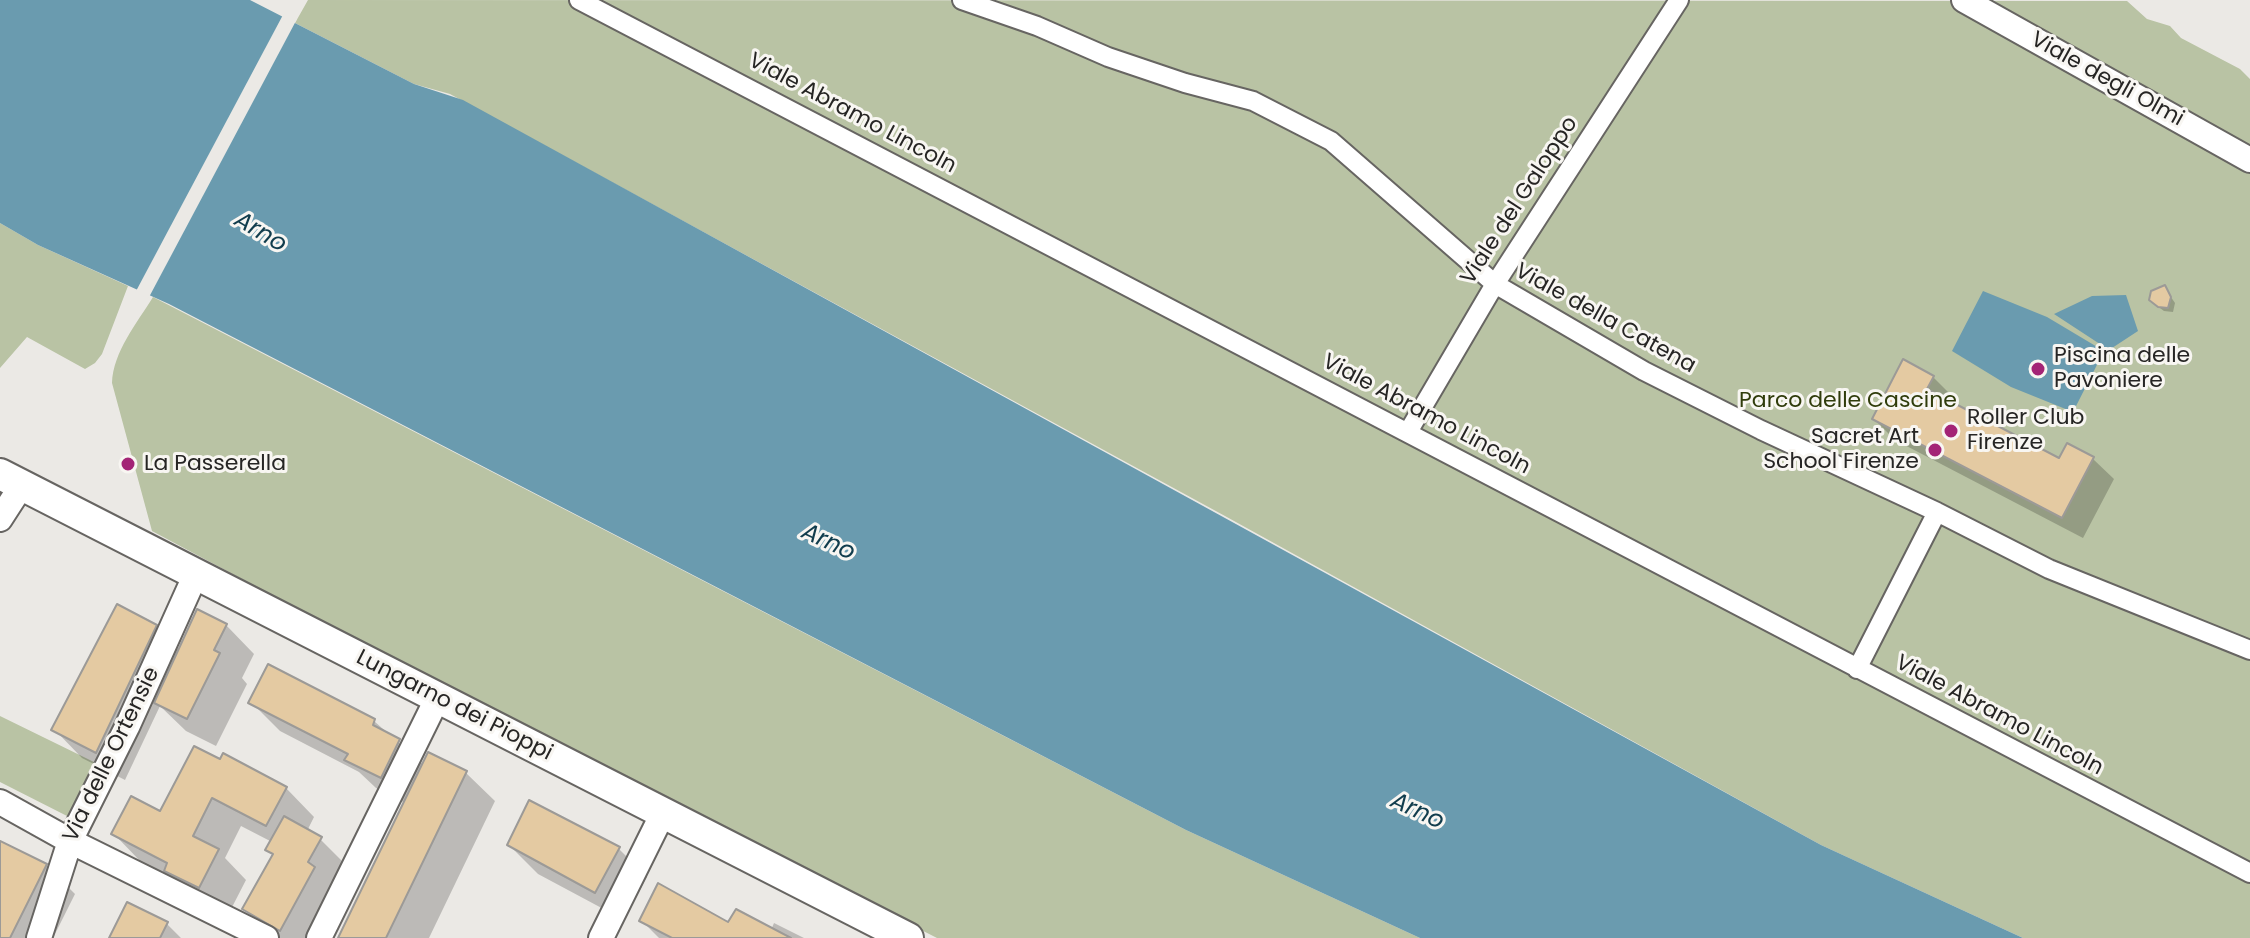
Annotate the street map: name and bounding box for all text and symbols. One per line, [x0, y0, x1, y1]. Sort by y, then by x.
street label: Viale degli Olmi [2026, 27, 2188, 133]
street label: Viale Abramo Lincoln [744, 48, 960, 180]
street label: Viale del Galoppo [1456, 112, 1584, 290]
water label: Arno [229, 206, 291, 260]
street label: Viale della Catena [1510, 258, 1700, 380]
place label: Piscina delle Pavoniere [2054, 343, 2190, 394]
street label: Viale Abramo Lincoln [1318, 349, 1534, 481]
marker: Piscina delle Pavoniere [2029, 360, 2047, 378]
park label: Parco delle Cascine [1739, 388, 1957, 414]
place label: Roller Club Firenze [1967, 405, 2084, 456]
marker: Roller Club Firenze [1942, 422, 1960, 440]
place label: Sacret Art School Firenze [1763, 424, 1919, 476]
marker: Sacret Art School Firenze [1926, 441, 1944, 459]
place label: La Passerella [144, 451, 286, 477]
marker: La Passerella [119, 455, 137, 473]
water label: Arno [797, 518, 859, 568]
street label: Lungarno dei Pioppi [351, 645, 557, 767]
street label: Viale Abramo Lincoln [1891, 650, 2107, 782]
street label: Via delle Ortensie [58, 663, 166, 847]
water label: Arno [1386, 787, 1448, 837]

